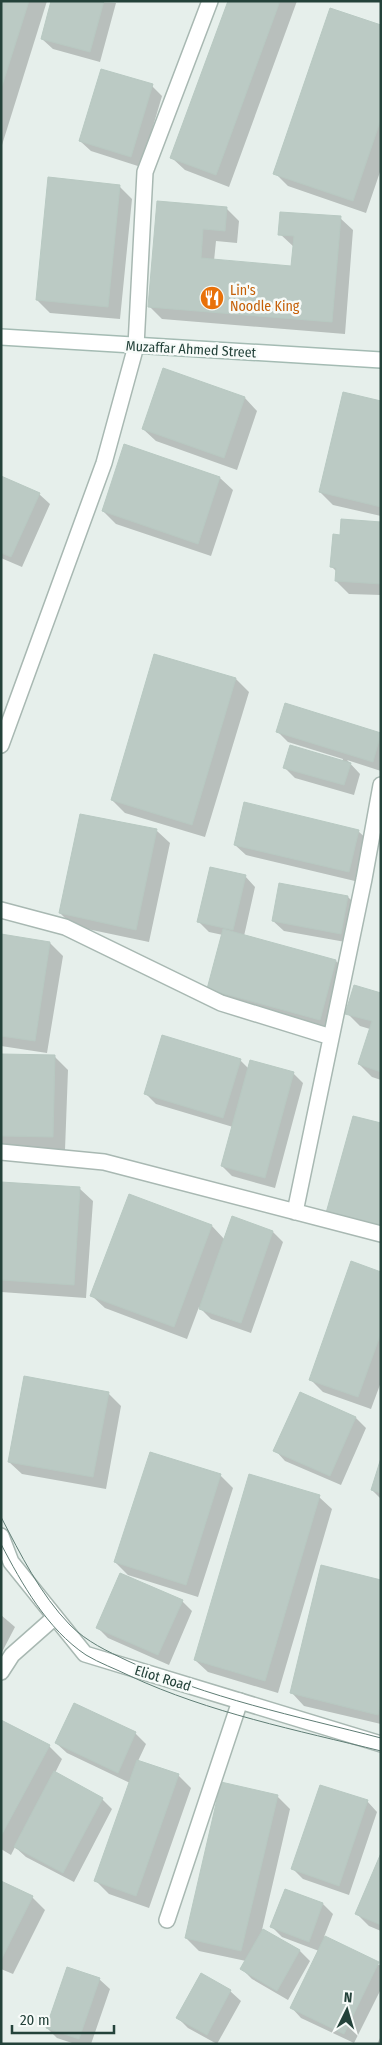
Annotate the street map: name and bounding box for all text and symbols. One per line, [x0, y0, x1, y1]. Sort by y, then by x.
place label: Lin's Noodle King [230, 282, 300, 315]
restaurant icon: Lin's Noodle King [199, 285, 225, 311]
street label: Muzaffar Ahmed Street [125, 338, 257, 361]
street label: Eliot Road [133, 1662, 193, 1695]
north arrow [322, 1985, 372, 2035]
text: N [343, 1989, 353, 2006]
scale bar [12, 2002, 115, 2034]
text: 20 m [20, 2011, 50, 2029]

